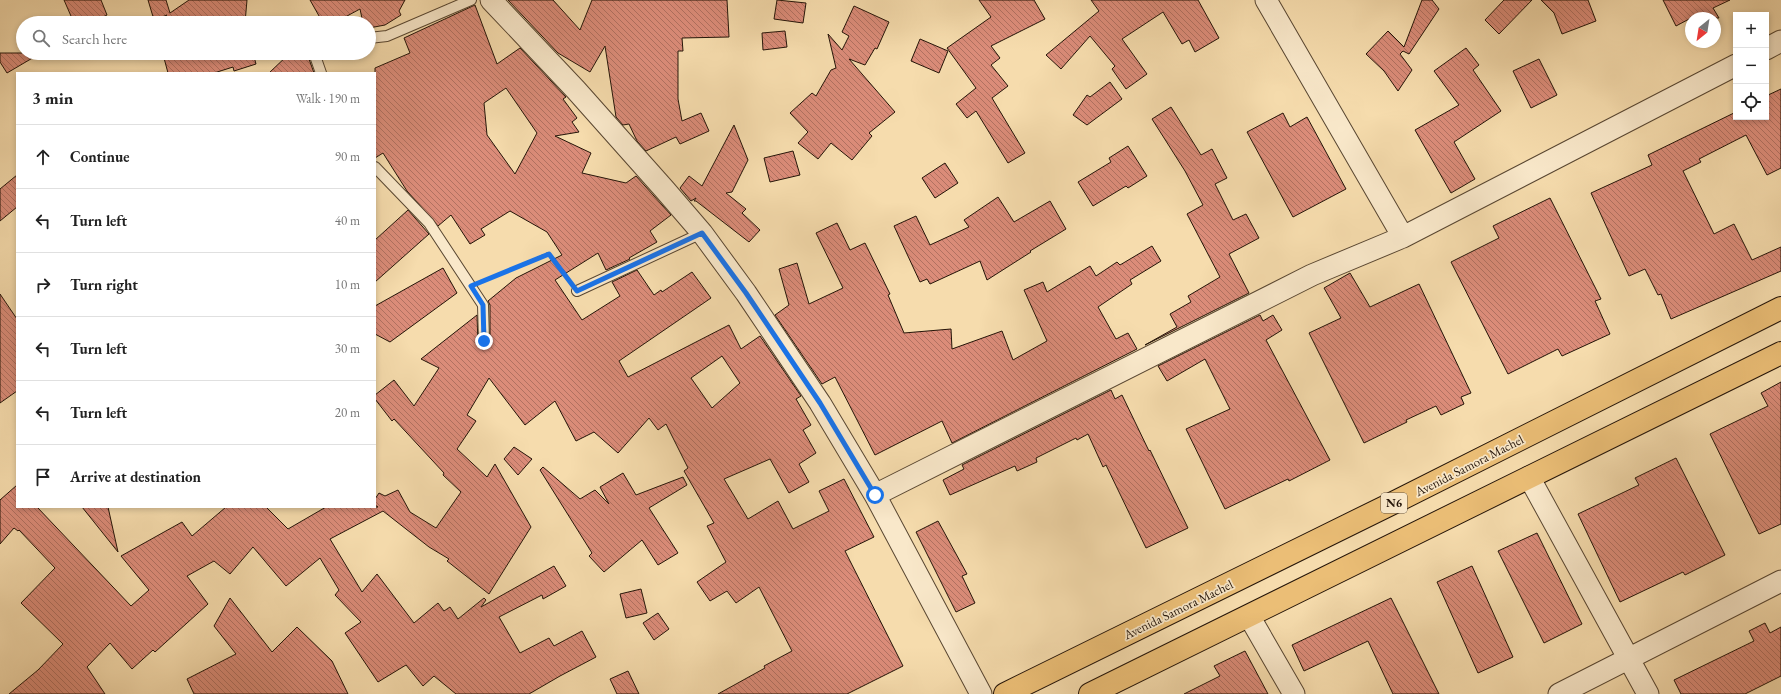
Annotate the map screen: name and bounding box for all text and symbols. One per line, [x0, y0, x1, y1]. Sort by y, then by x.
north arrow [1685, 12, 1721, 48]
map controls [1733, 12, 1769, 120]
button: + [1733, 12, 1769, 48]
search box [16, 16, 376, 60]
icon: search [30, 27, 52, 49]
text: Search here [62, 29, 127, 48]
button: − [1733, 48, 1769, 84]
button: locate [1733, 84, 1769, 120]
text: 3 min [32, 87, 73, 109]
text: Walk · 190 m [296, 90, 360, 107]
icon: ahead [32, 146, 54, 168]
text: Continue [70, 147, 130, 166]
text: 90 m [335, 148, 360, 165]
icon: left [32, 210, 54, 232]
text: Turn left [70, 211, 127, 230]
text: 40 m [335, 212, 360, 229]
icon: right [32, 274, 54, 296]
text: Turn right [70, 275, 138, 294]
text: 10 m [335, 276, 360, 293]
route end [475, 332, 493, 350]
icon: left [32, 338, 54, 360]
text: Turn left [70, 339, 127, 358]
text: 30 m [335, 340, 360, 357]
icon: left [32, 402, 54, 424]
text: Turn left [70, 403, 127, 422]
text: 20 m [335, 404, 360, 421]
street label: Avenida Samora Machel [1411, 431, 1526, 501]
icon: arrive [32, 466, 54, 488]
text: Arrive at destination [70, 467, 201, 486]
route start [866, 486, 884, 504]
road number: N6 [1381, 493, 1407, 513]
street label: Avenida Samora Machel [1120, 576, 1236, 644]

